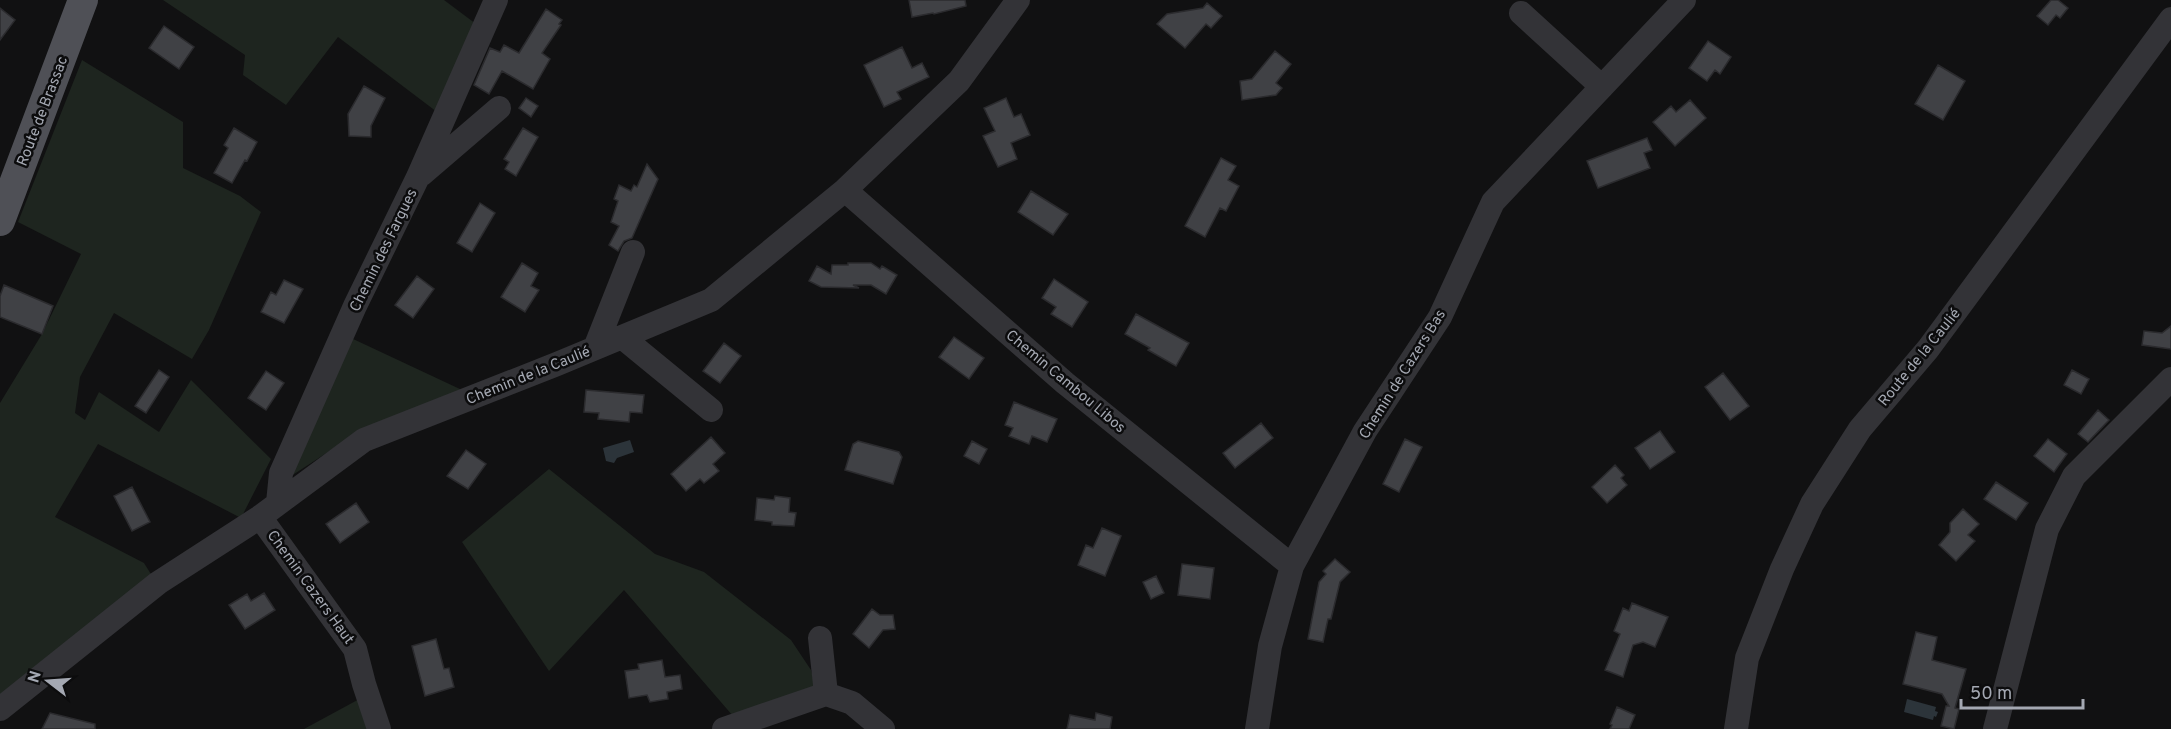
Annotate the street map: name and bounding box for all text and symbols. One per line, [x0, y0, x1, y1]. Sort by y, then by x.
street label: Route de Brassac [14, 54, 73, 169]
street label: Chemin des Fargues [346, 186, 422, 315]
street label: Route de la Caulié [1875, 305, 1966, 411]
street label: Chemin de Cazers Bas [1356, 306, 1451, 443]
street label: Chemin Cambou Libos [1001, 326, 1129, 438]
street label: Chemin de la Caulié [464, 343, 593, 410]
street label: Chemin Cazers Haut [262, 527, 358, 649]
north arrow [18, 651, 78, 711]
text: N [24, 669, 47, 686]
scale bar [1961, 672, 2082, 710]
text: 50 m [1970, 683, 2012, 706]

